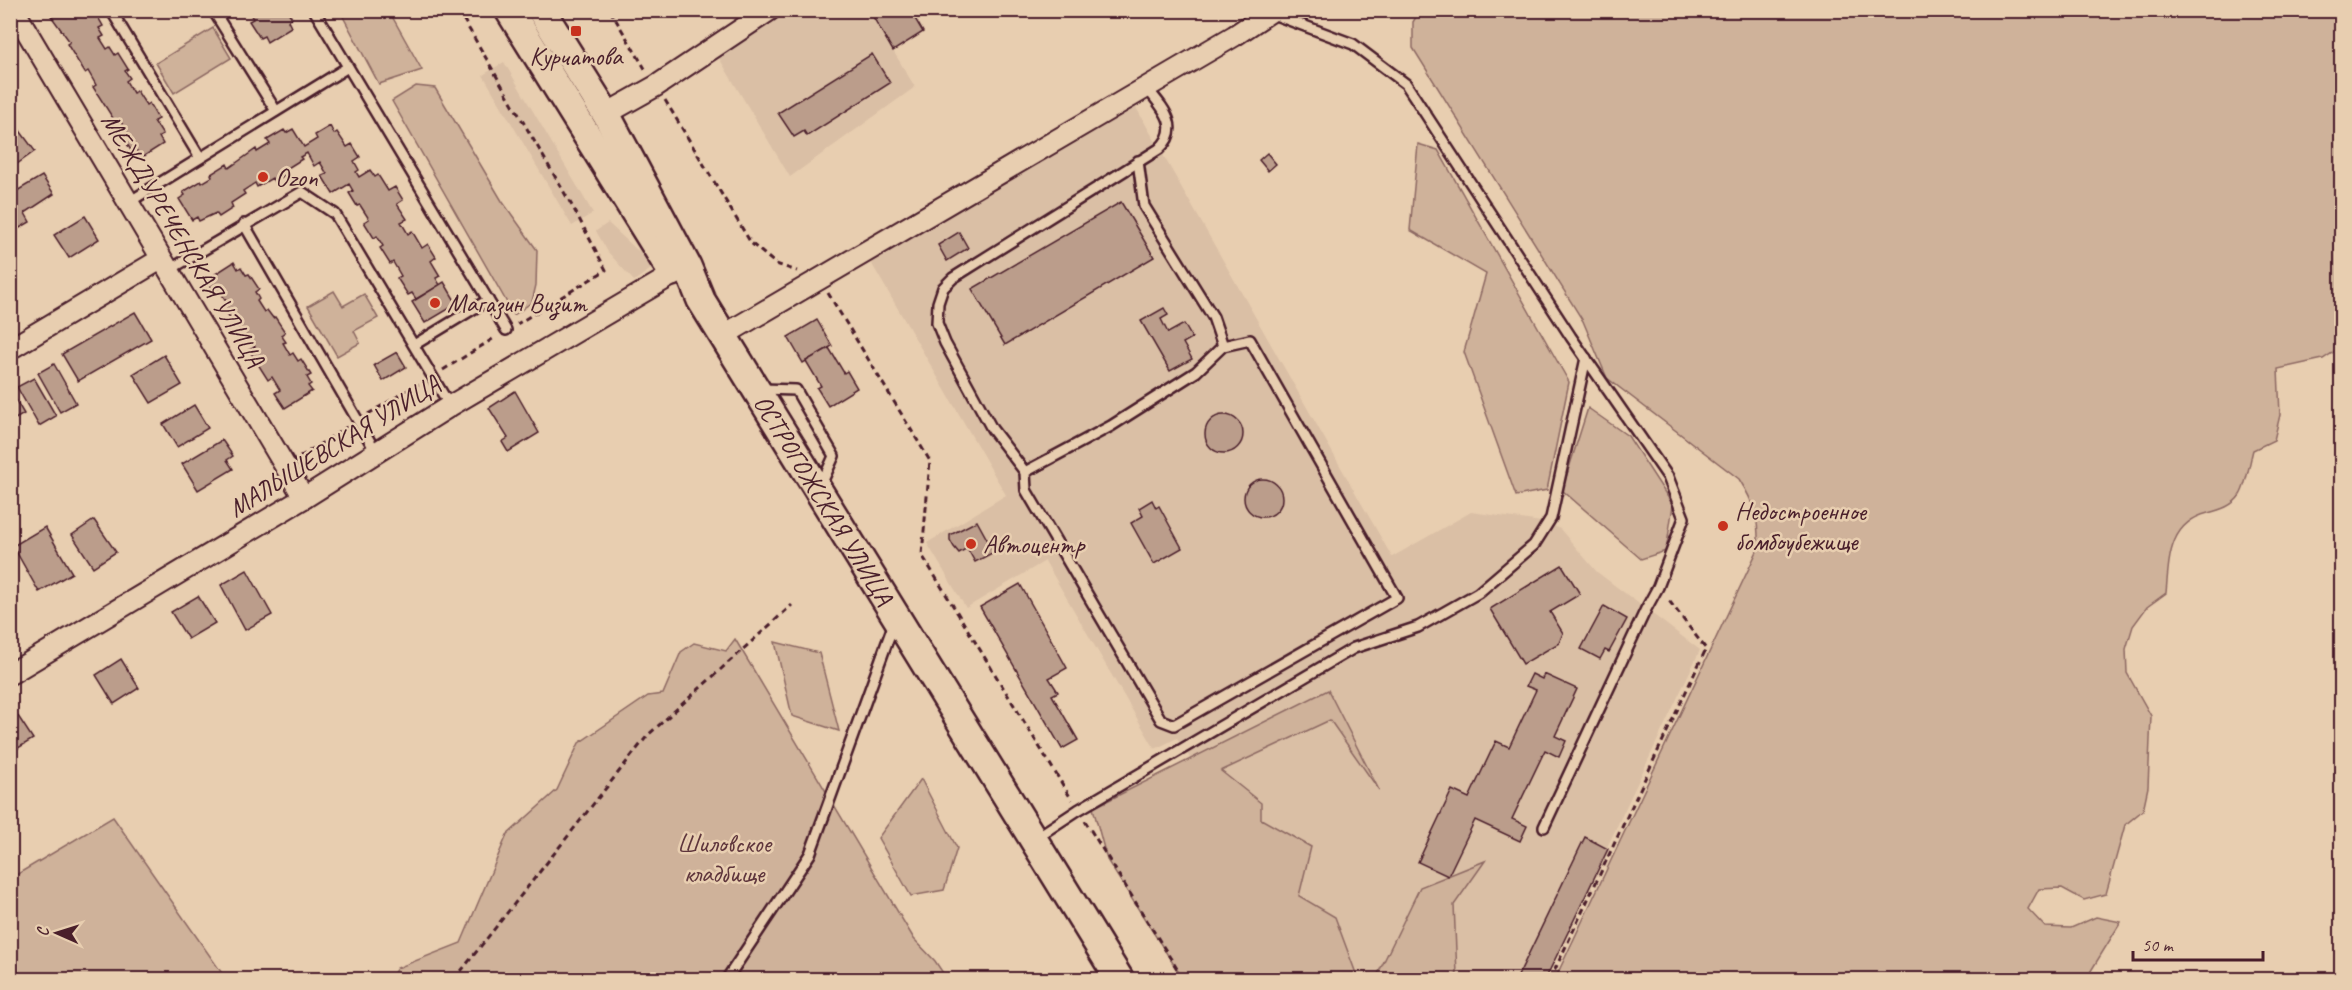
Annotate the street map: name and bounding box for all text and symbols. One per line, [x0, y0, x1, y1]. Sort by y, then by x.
marker: Курчатова [569, 24, 583, 38]
place label: Курчатова [530, 40, 624, 73]
street label: МЕЖДУРЕЧЕНСКАЯ УЛИЦА [94, 107, 273, 374]
place label: Ozon [275, 161, 318, 194]
marker: Ozon [256, 170, 270, 184]
place label: Магазин Визит [447, 287, 589, 321]
marker: Магазин Визит [428, 296, 442, 310]
street label: МАЛЫШЕВСКАЯ УЛИЦА [222, 367, 447, 525]
street label: ОСТРОГОЖСКАЯ УЛИЦА [747, 388, 902, 612]
place label: Недостроенное бомбоубежище [1735, 495, 1867, 558]
marker: Недостроенное бомбоубежище [1716, 519, 1730, 533]
place label: Автоцентр [983, 528, 1086, 561]
marker: Автоцентр [964, 537, 978, 551]
park label: Шиловское кладбище [677, 827, 774, 890]
north arrow [27, 903, 87, 963]
scale bar [2133, 924, 2264, 962]
text: С [33, 926, 53, 937]
text: 50 m [2142, 934, 2175, 956]

